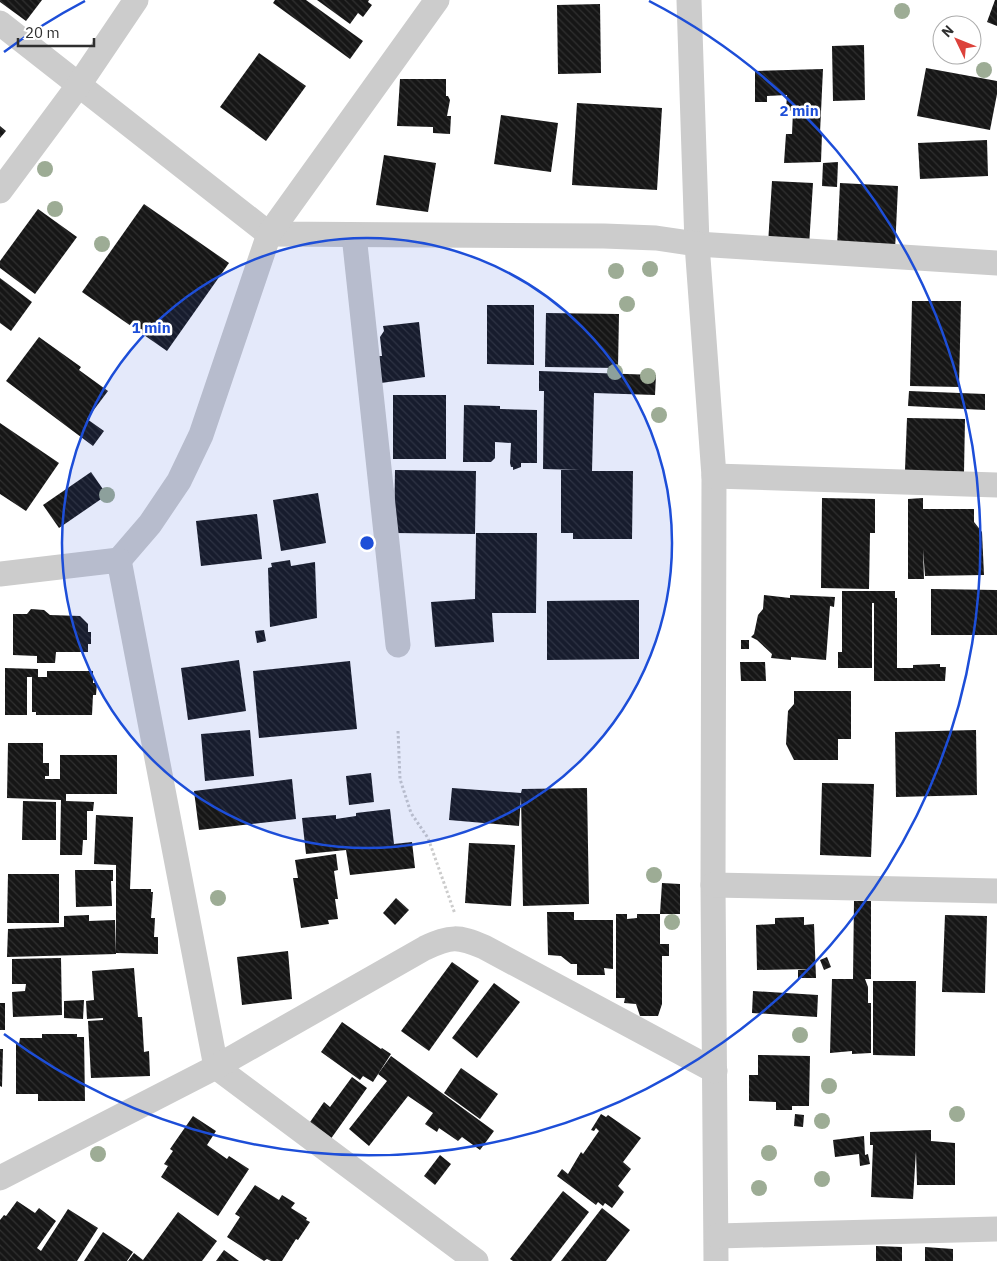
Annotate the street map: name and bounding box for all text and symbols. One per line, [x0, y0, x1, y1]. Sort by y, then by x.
scale bar [18, 15, 94, 47]
north arrow [932, 15, 982, 65]
text: N [937, 21, 958, 41]
text: 20 m [25, 23, 60, 42]
text: 2 min [779, 101, 819, 120]
text: 1 min [131, 318, 171, 337]
centre of rings [358, 534, 376, 552]

